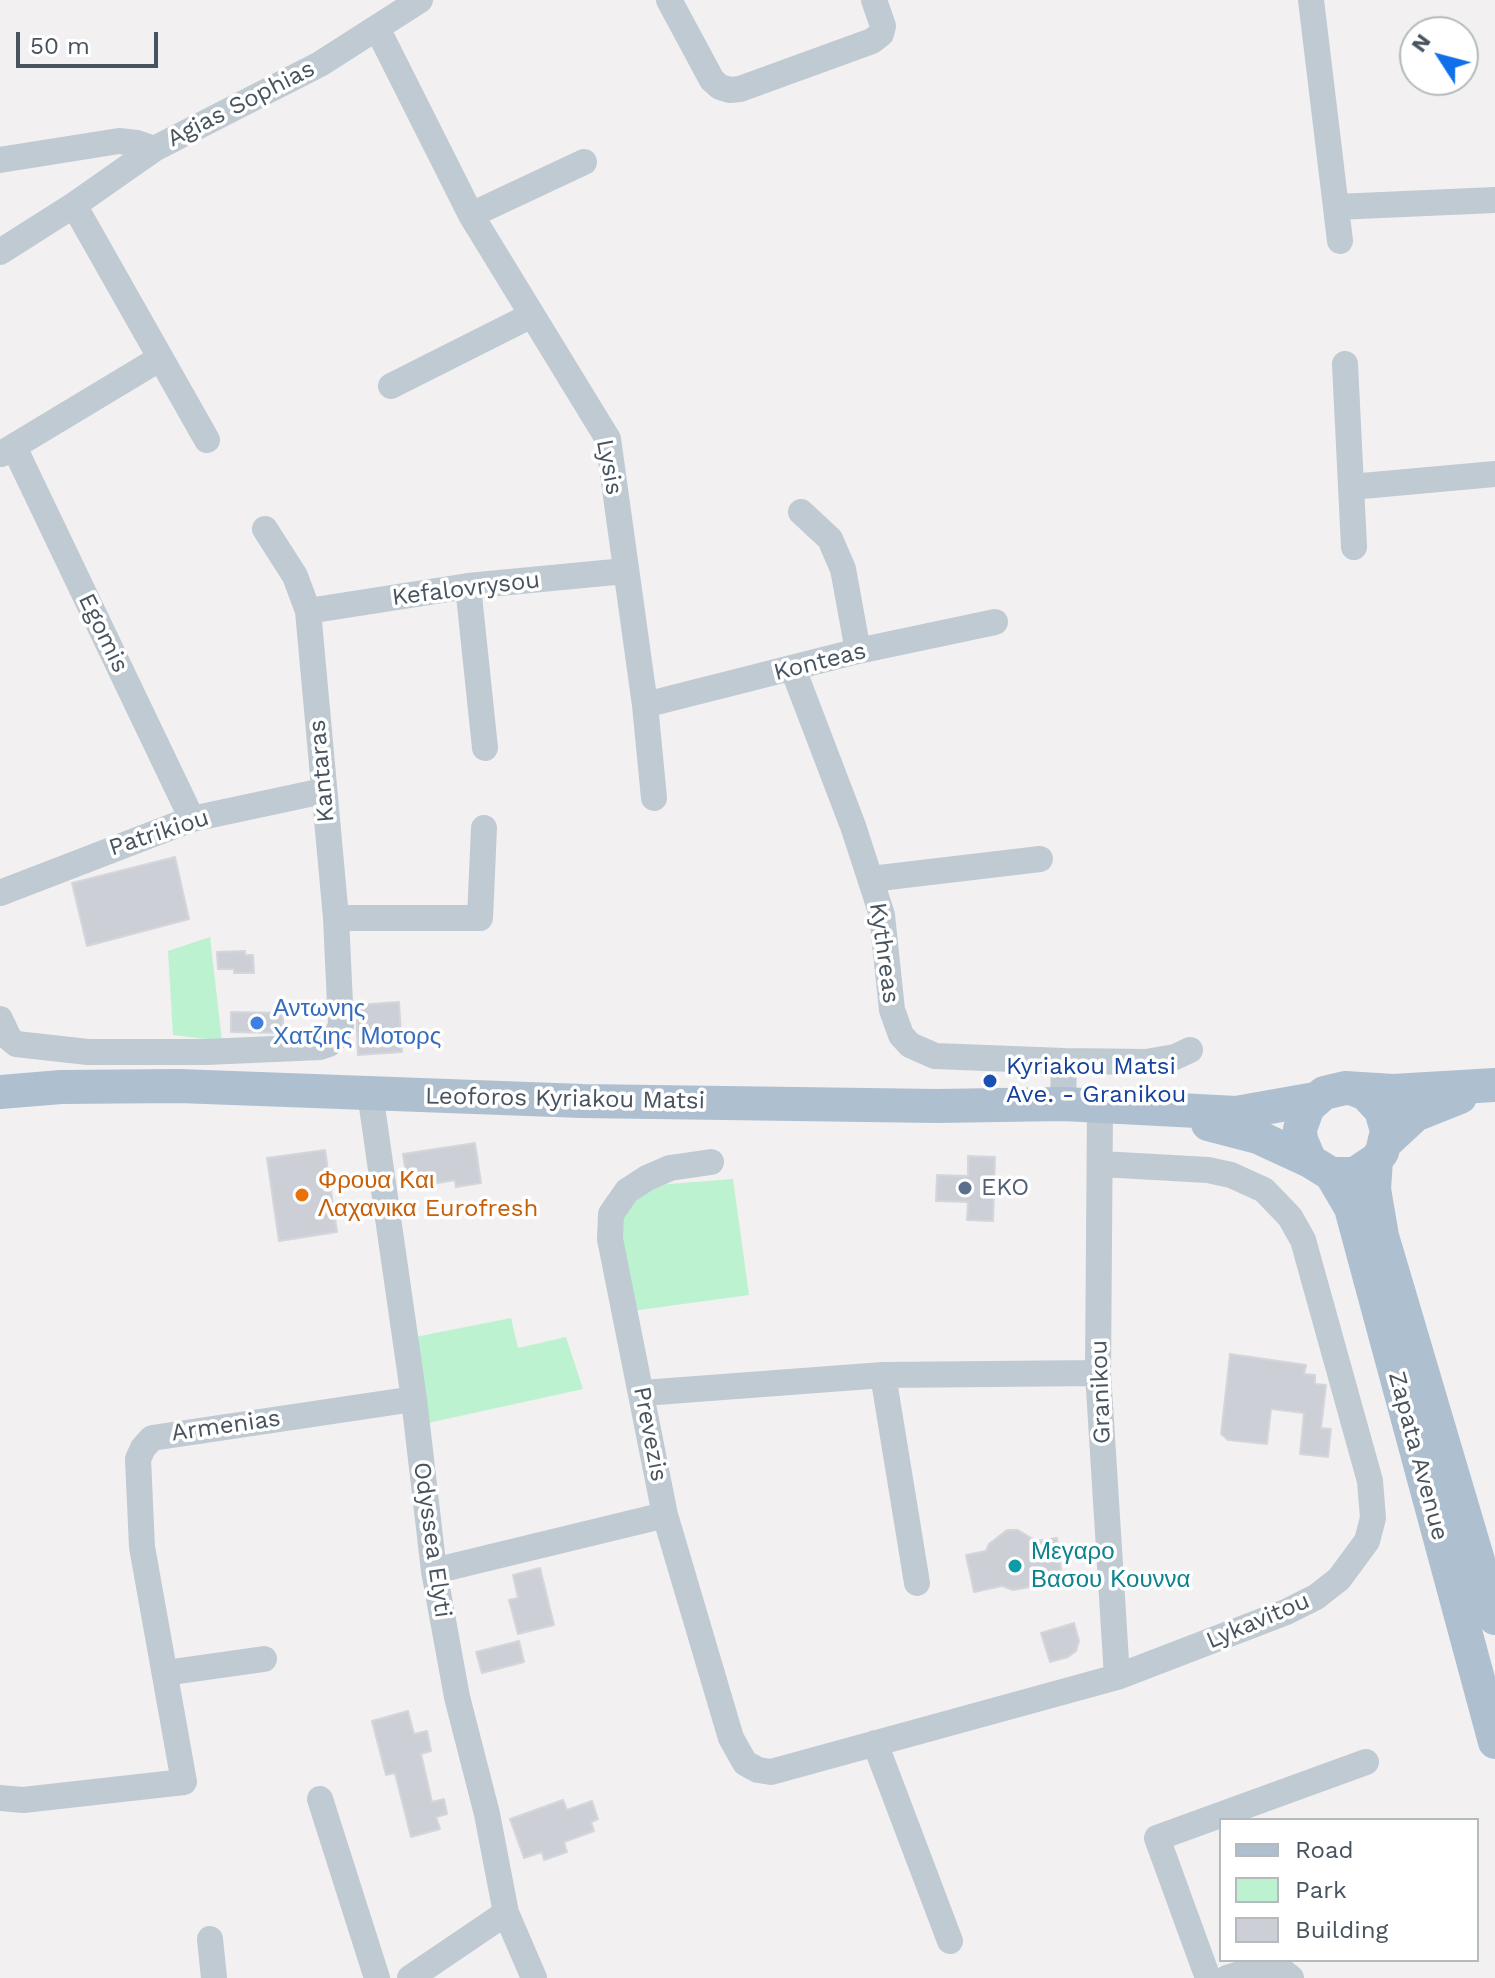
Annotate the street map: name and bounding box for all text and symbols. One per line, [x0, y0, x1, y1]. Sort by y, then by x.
scale bar [20, 16, 162, 66]
north arrow [1399, 16, 1479, 96]
text: N [1406, 29, 1436, 57]
text: 50 m [30, 32, 90, 60]
street label: Agias Sophias [162, 54, 320, 154]
street label: Lysis [590, 437, 628, 497]
street label: Kefalovrysou [390, 566, 542, 612]
street label: Egomis [72, 589, 134, 677]
street label: Konteas [771, 637, 869, 687]
street label: Kantaras [303, 718, 341, 824]
street label: Patrikiou [105, 803, 213, 863]
street label: Kythreas [863, 901, 905, 1005]
place label: Αντωνης Χατζιης Μοτορς [273, 995, 441, 1051]
marker: Αντωνης Χατζιης Μοτορς [248, 1014, 266, 1032]
place label: Kyriakou Matsi Ave. - Granikou [1006, 1053, 1186, 1109]
marker: Kyriakou Matsi Ave. - Granikou [981, 1072, 999, 1090]
street label: Leoforos Kyriakou Matsi [425, 1082, 705, 1116]
place label: Φρουα Και Λαχανικα Eurofresh [318, 1167, 538, 1223]
place label: EKO [981, 1174, 1029, 1202]
marker: EKO [956, 1179, 974, 1197]
marker: Φρουα Και Λαχανικα Eurofresh [293, 1186, 311, 1204]
street label: Granikou [1085, 1340, 1117, 1444]
street label: Zapata Avenue [1382, 1368, 1454, 1544]
street label: Prevezis [627, 1384, 673, 1484]
street label: Armenias [170, 1404, 282, 1448]
street label: Odyssea Elyti [407, 1460, 457, 1620]
place label: Μεγαρο Βασου Κουννα [1031, 1538, 1190, 1594]
marker: Μεγαρο Βασου Κουννα [1006, 1557, 1024, 1575]
street label: Lykavitou [1202, 1586, 1314, 1656]
legend [1219, 1818, 1479, 1962]
text: Road [1295, 1836, 1354, 1864]
text: Park [1295, 1876, 1347, 1904]
text: Building [1295, 1916, 1388, 1944]

